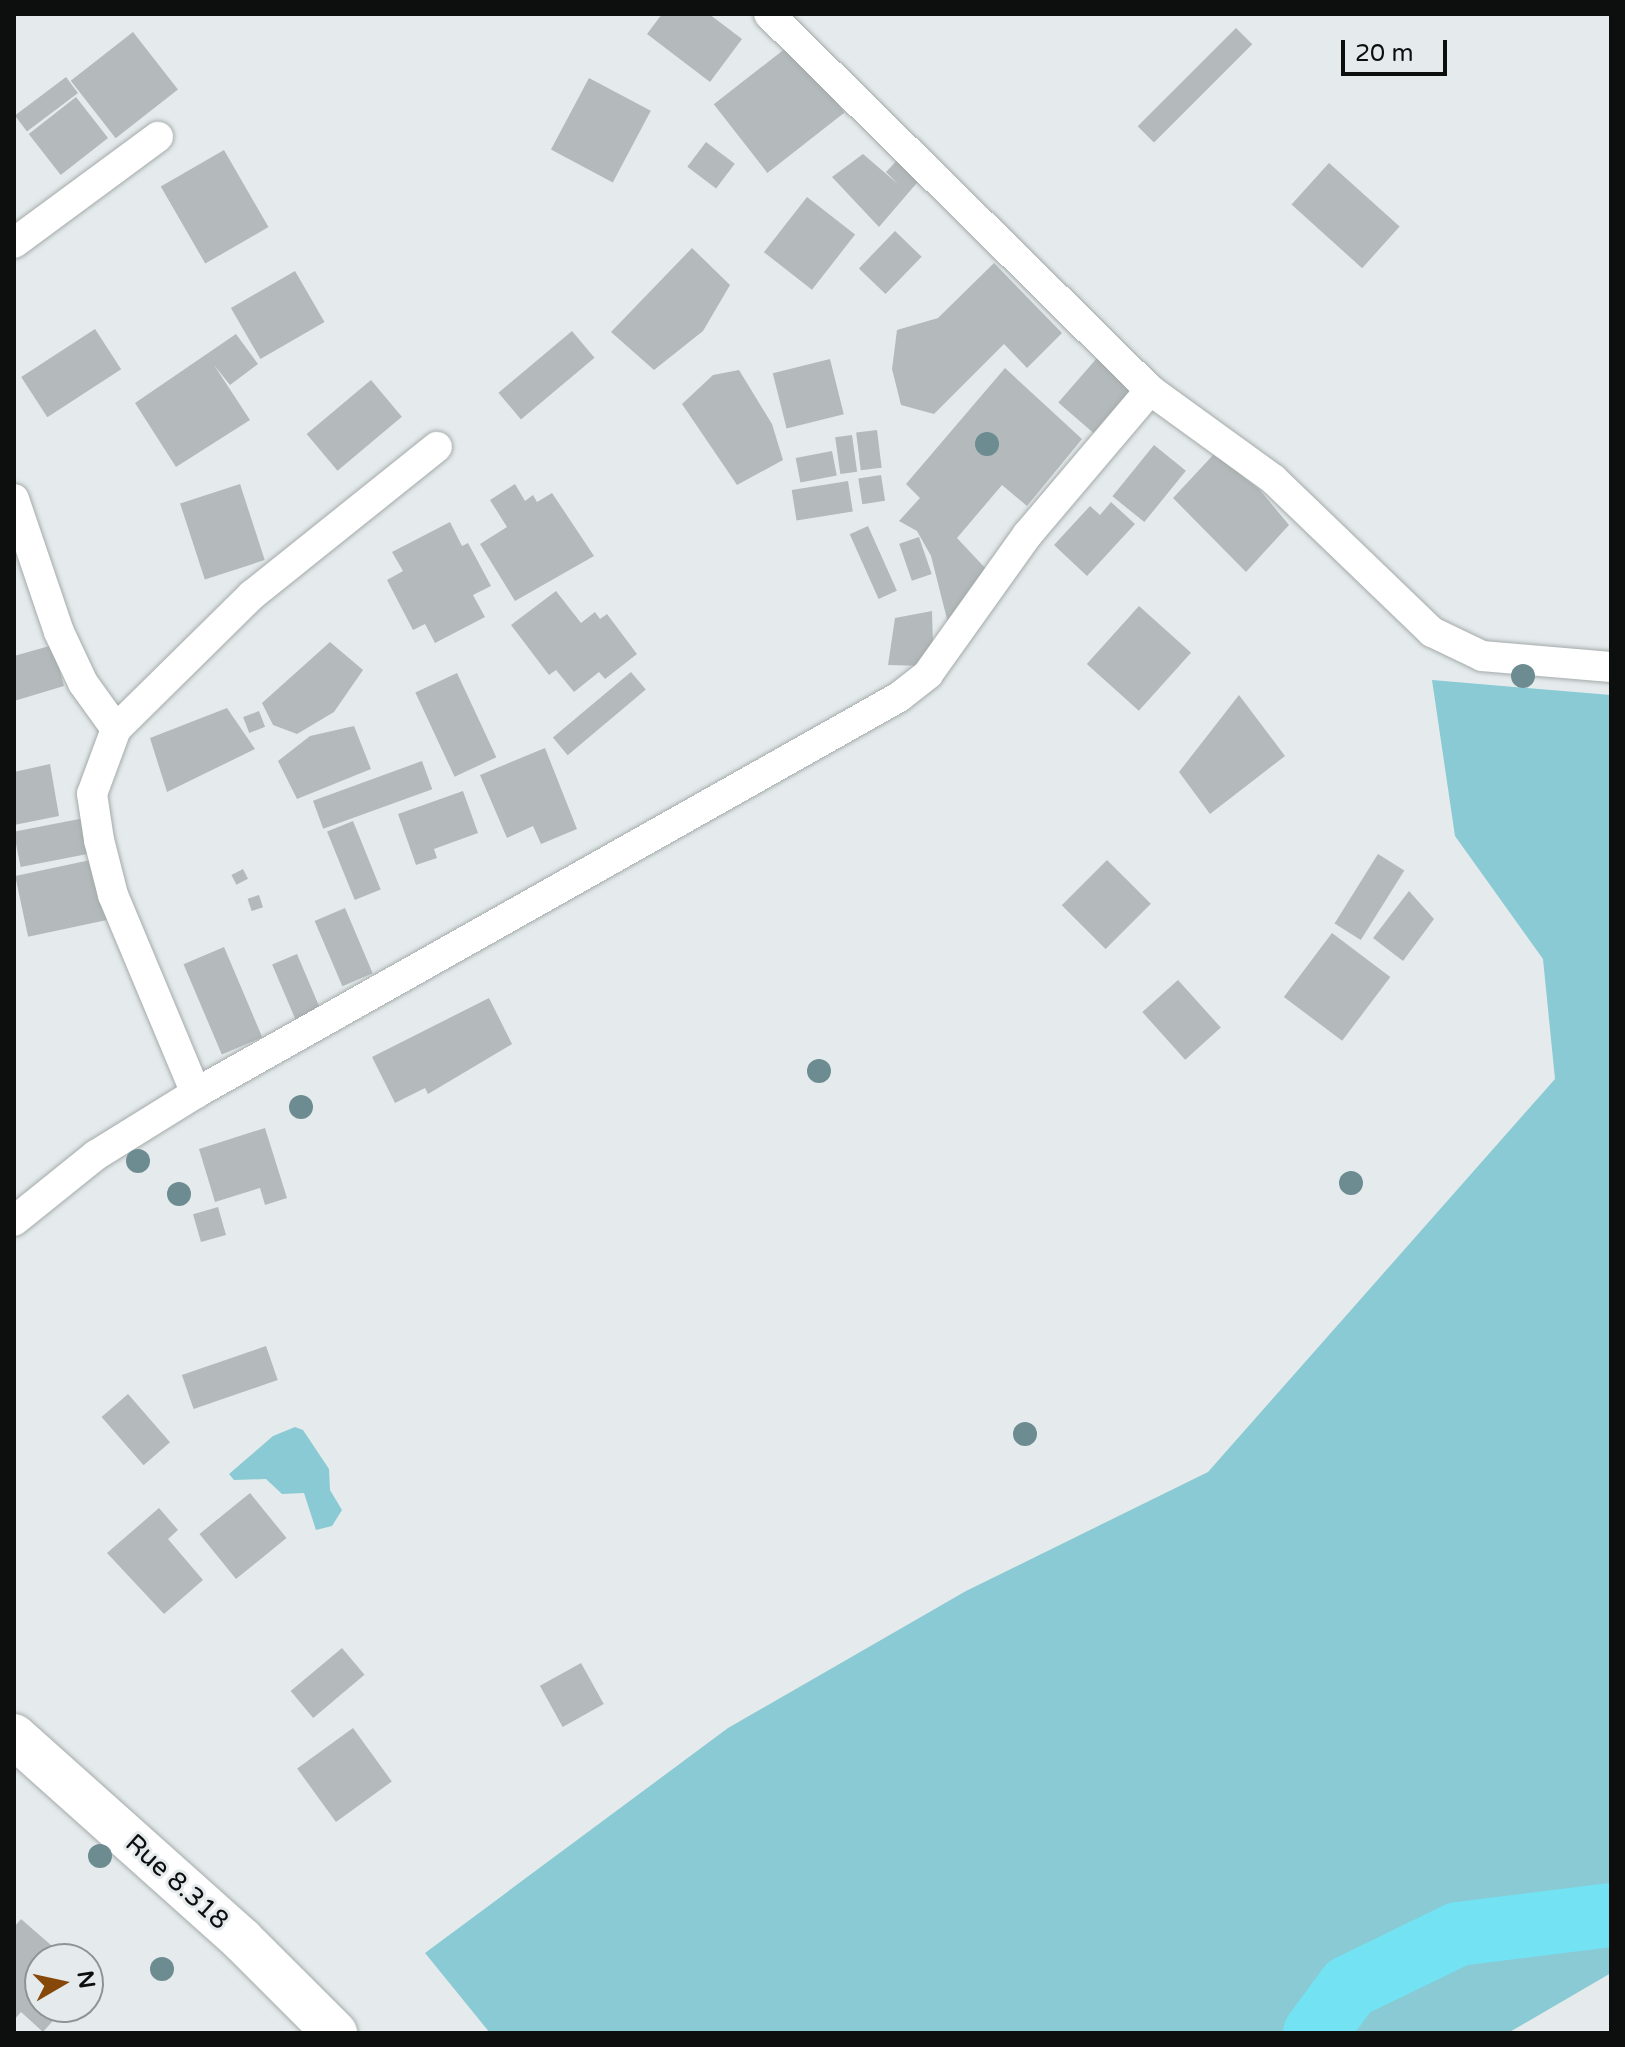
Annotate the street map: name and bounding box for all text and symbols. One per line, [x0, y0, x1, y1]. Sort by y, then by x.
scale bar [1345, 24, 1451, 74]
text: 20 m [1355, 39, 1413, 68]
street label: Rue 8.318 [119, 1828, 235, 1936]
north arrow [24, 1943, 104, 2023]
text: N [72, 1969, 100, 1990]

